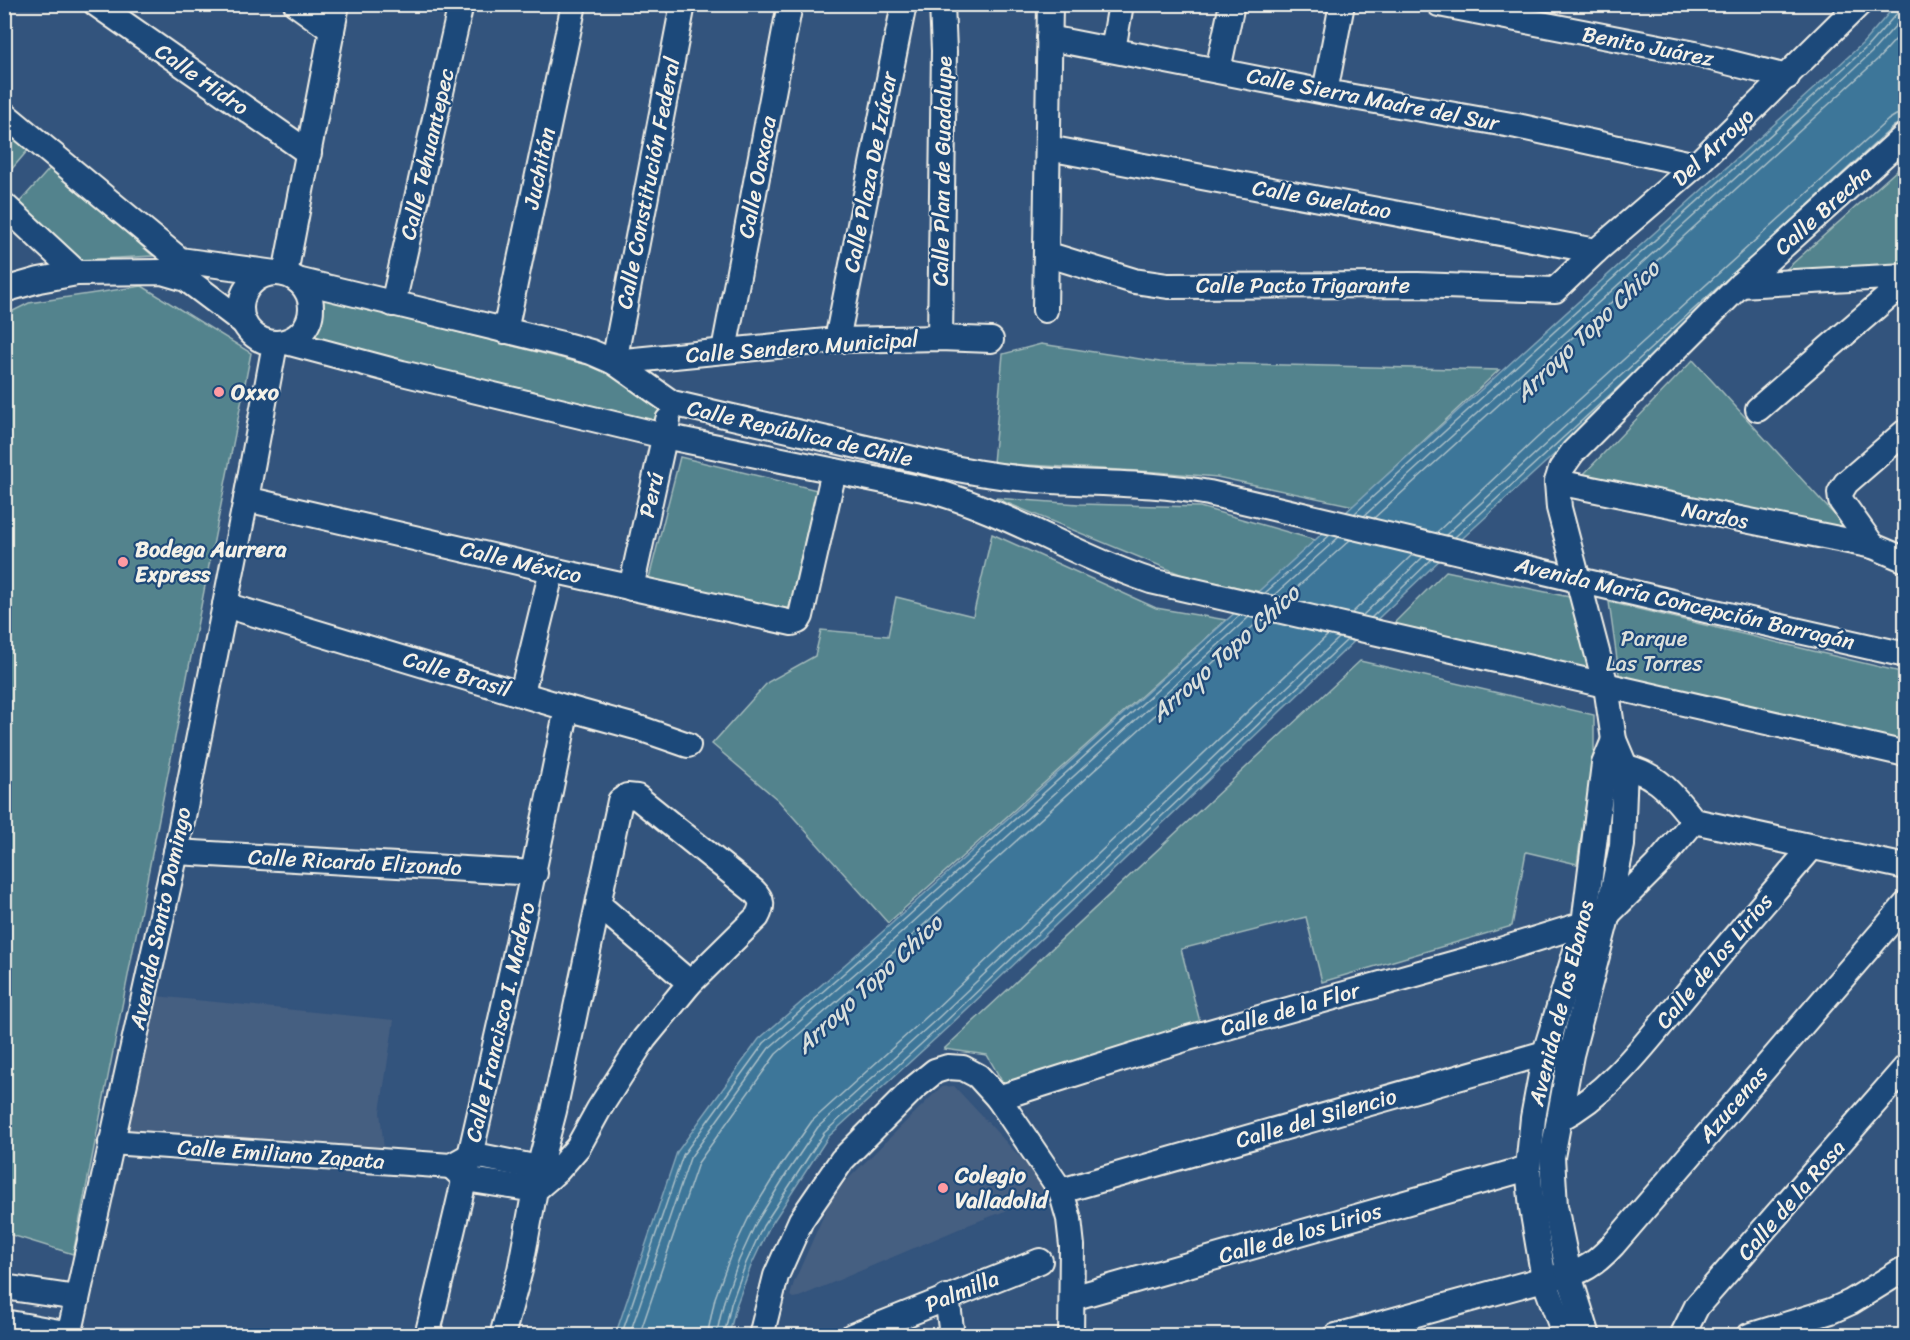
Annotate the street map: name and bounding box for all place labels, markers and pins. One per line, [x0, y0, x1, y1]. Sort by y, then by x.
place label: Oxxo [231, 373, 280, 412]
marker: Oxxo [212, 385, 226, 399]
place label: Bodega Aurrera Express [135, 530, 287, 594]
marker: Bodega Aurrera Express [116, 555, 130, 569]
place label: Colegio Valladolid [954, 1156, 1050, 1220]
marker: Colegio Valladolid [936, 1181, 950, 1195]

